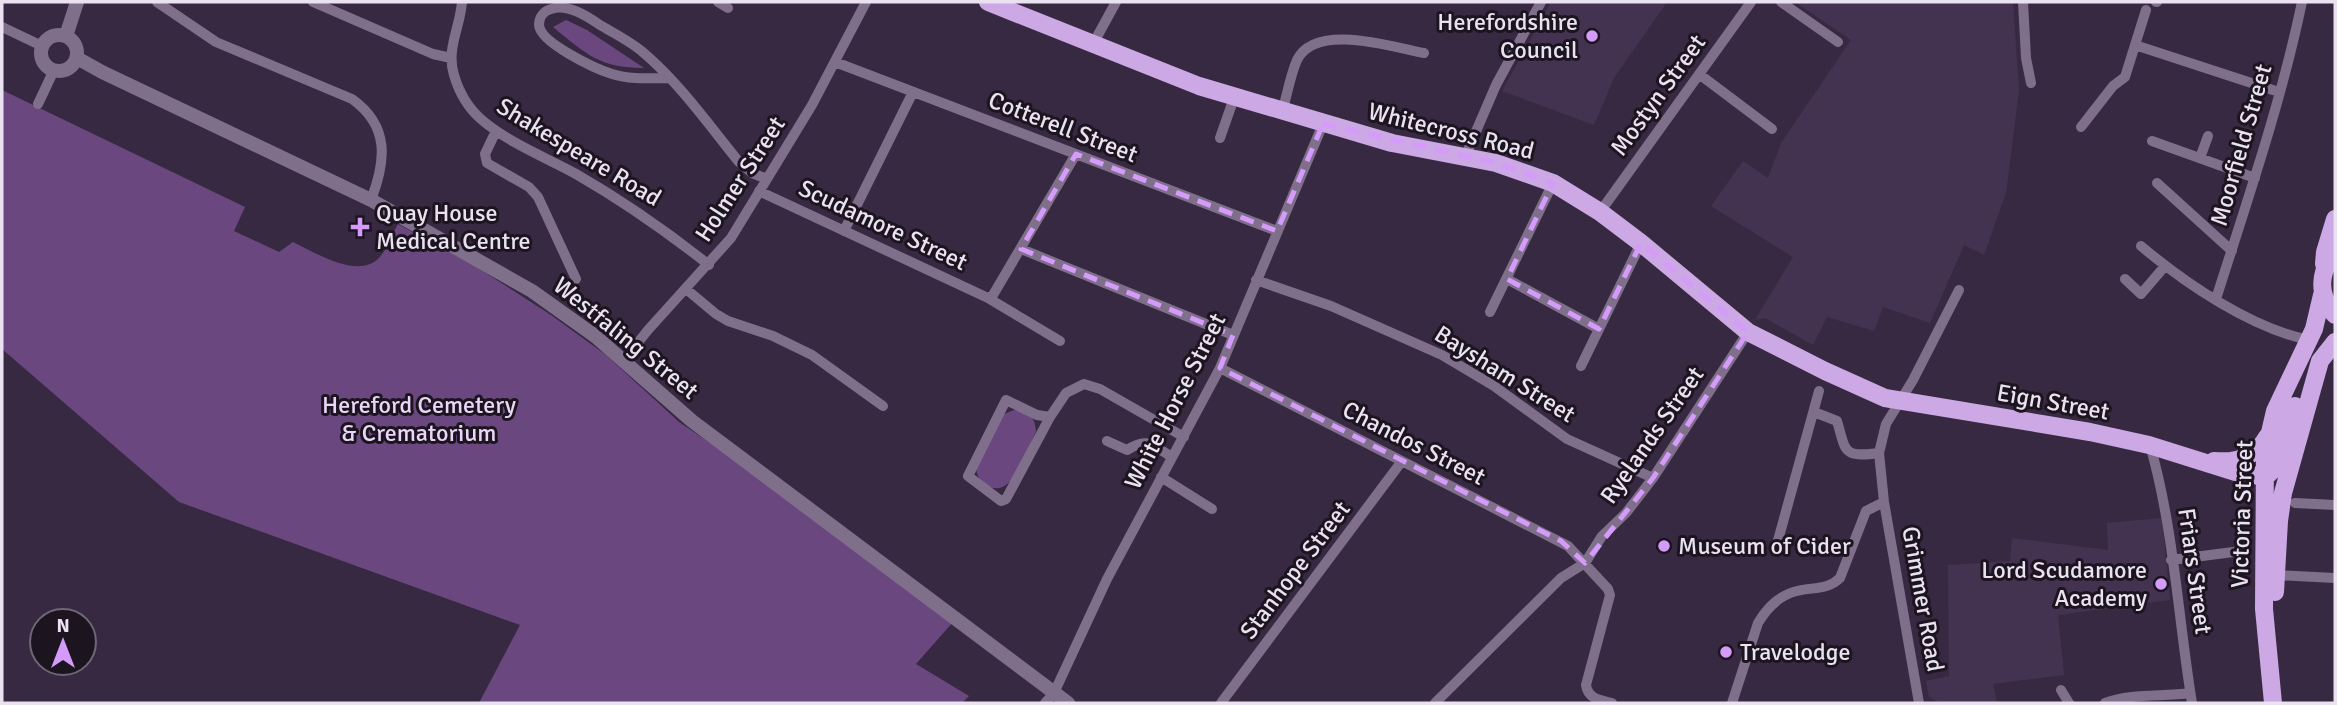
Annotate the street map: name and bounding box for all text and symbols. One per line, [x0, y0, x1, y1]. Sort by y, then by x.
place label: Herefordshire Council [1437, 7, 1578, 65]
marker: Herefordshire Council [1584, 28, 1600, 44]
street label: Mostyn Street [1604, 28, 1712, 162]
street label: Moorfield Street [2204, 60, 2278, 230]
street label: Cotterell Street [984, 85, 1142, 169]
street label: Shakespeare Road [491, 91, 667, 213]
street label: Whitecross Road [1365, 96, 1537, 166]
street label: Holmer Street [688, 111, 792, 247]
street label: Scudamore Street [794, 173, 972, 277]
place label: Quay House Medical Centre [376, 198, 531, 256]
marker: Quay House Medical Centre [350, 217, 370, 237]
street label: Westfaling Street [547, 270, 705, 406]
street label: White Horse Street [1118, 308, 1232, 494]
street label: Baysham Street [1429, 319, 1581, 429]
street label: Ryelands Street [1594, 361, 1710, 509]
street label: Eign Street [1994, 377, 2112, 427]
park label: Hereford Cemetery & Crematorium [322, 390, 516, 448]
street label: Chandos Street [1338, 394, 1490, 492]
street label: Victoria Street [2224, 440, 2260, 588]
street label: Stanhope Street [1233, 495, 1357, 645]
street label: Friars Street [2171, 506, 2219, 636]
street label: Grimmer Road [1895, 524, 1951, 674]
place label: Museum of Cider [1678, 531, 1851, 561]
marker: Museum of Cider [1656, 538, 1672, 554]
place label: Lord Scudamore Academy [1981, 555, 2147, 613]
marker: Lord Scudamore Academy [2153, 576, 2169, 592]
north arrow [28, 607, 98, 677]
text: N [56, 614, 70, 638]
place label: Travelodge [1740, 637, 1850, 667]
marker: Travelodge [1718, 644, 1734, 660]

